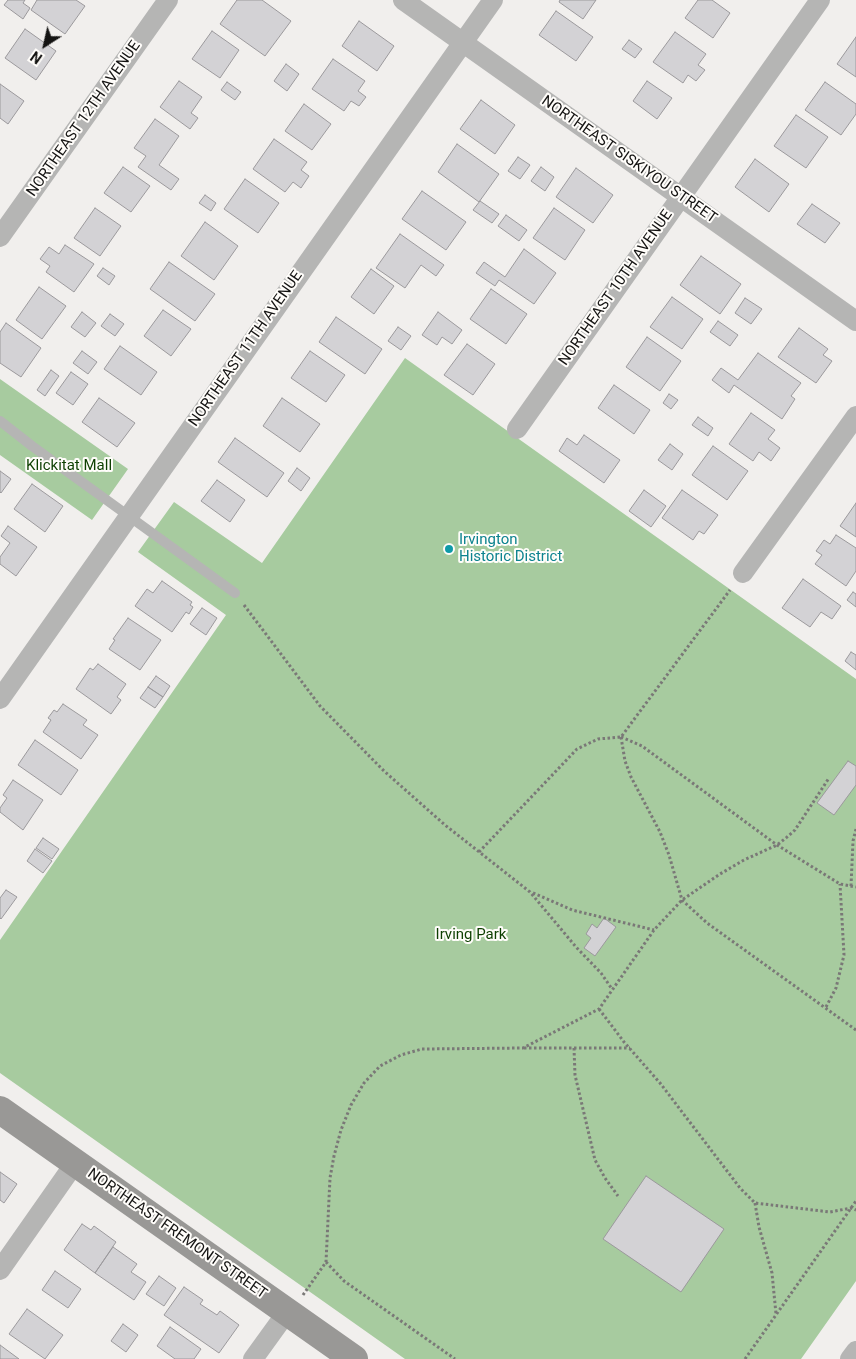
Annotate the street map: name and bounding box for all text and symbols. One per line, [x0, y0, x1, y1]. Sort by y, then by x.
north arrow [20, 20, 70, 70]
street label: NORTHEAST 12TH AVENUE [23, 38, 145, 200]
street label: NORTHEAST SISKIYOU STREET [538, 92, 720, 228]
street label: NORTHEAST 10TH AVENUE [555, 207, 677, 369]
street label: NORTHEAST 11TH AVENUE [185, 268, 307, 430]
park label: Klickitat Mall [26, 457, 112, 475]
place label: Irvington Historic District [459, 531, 562, 566]
marker: Irvington Historic District [443, 543, 455, 555]
park label: Irving Park [436, 926, 506, 944]
street label: NORTHEAST FREMONT STREET [84, 1165, 270, 1303]

